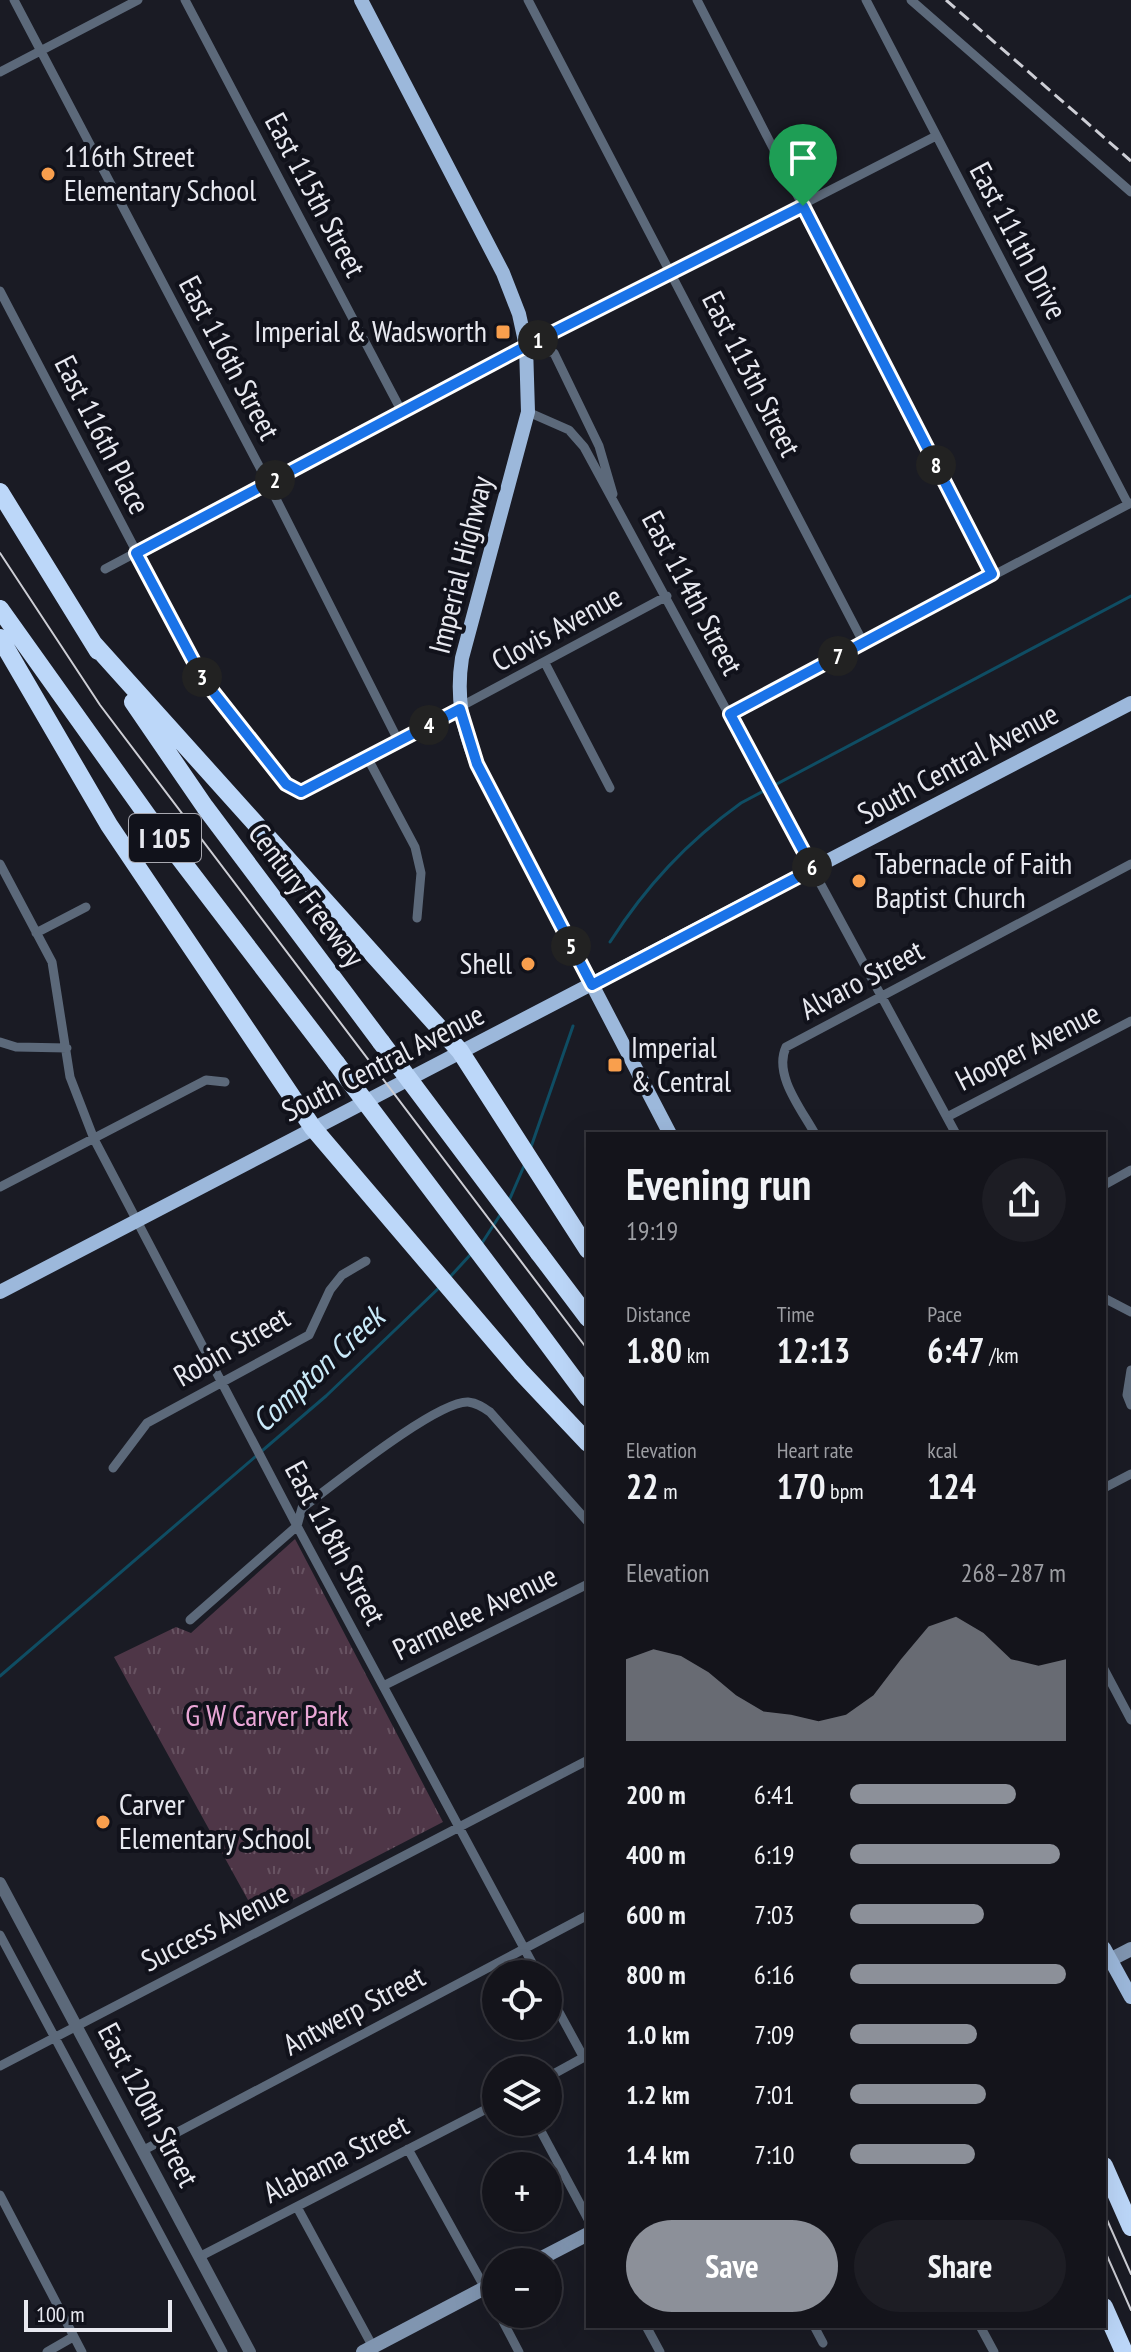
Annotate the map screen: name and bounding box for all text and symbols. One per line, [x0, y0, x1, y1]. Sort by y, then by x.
street label: East 115th Street [257, 106, 376, 284]
pin [769, 124, 837, 206]
place label: 116th Street Elementary School [64, 136, 256, 209]
icon: arrive [781, 136, 825, 180]
street label: East 111th Drive [962, 155, 1077, 326]
marker: 116th Street Elementary School [39, 165, 57, 183]
street label: East 116th Street [171, 269, 290, 447]
street label: East 113th Street [694, 284, 811, 463]
place label: Imperial & Wadsworth [254, 311, 487, 350]
pin: 1 [518, 320, 558, 360]
marker: Imperial & Wadsworth [494, 323, 512, 341]
text: 1 [533, 326, 543, 354]
street label: East 116th Place [47, 348, 160, 520]
pin: 8 [916, 445, 956, 485]
text: 8 [931, 451, 941, 479]
pin: 2 [255, 460, 295, 500]
text: 2 [270, 466, 280, 494]
street label: Imperial Highway [419, 471, 501, 658]
street label: East 114th Street [634, 504, 753, 682]
street label: Clovis Avenue [484, 576, 628, 679]
pin: 7 [818, 636, 858, 676]
text: 7 [833, 642, 843, 670]
pin: 3 [182, 657, 222, 697]
text: 3 [197, 663, 207, 691]
street label: South Central Avenue [850, 693, 1064, 832]
pin: 4 [409, 705, 449, 745]
text: 4 [424, 711, 434, 739]
road number: I 105 [129, 814, 201, 862]
street label: Century Freeway [240, 814, 375, 975]
place label: Tabernacle of Faith Baptist Church [875, 843, 1072, 916]
pin: 6 [792, 847, 832, 887]
text: 6 [807, 853, 817, 881]
marker: Tabernacle of Faith Baptist Church [850, 872, 868, 890]
pin: 5 [551, 926, 591, 966]
street label: Alvaro Street [793, 930, 930, 1027]
text: 5 [566, 932, 576, 960]
place label: Shell [460, 943, 512, 982]
marker: Shell [519, 955, 537, 973]
street label: Hooper Avenue [948, 993, 1106, 1099]
street label: South Central Avenue [275, 994, 490, 1129]
place label: Imperial & Central [631, 1027, 731, 1100]
marker: Imperial & Central [606, 1056, 624, 1074]
text: Evening run [626, 1155, 811, 1212]
button: share [982, 1158, 1066, 1242]
text: 19:19 [626, 1214, 678, 1247]
water label: Compton Creek [242, 1293, 395, 1441]
street label: Robin Street [166, 1297, 297, 1394]
text: Distance [626, 1300, 691, 1328]
text: Time [777, 1300, 815, 1328]
text: Pace [927, 1300, 962, 1328]
text: 1.80 [626, 1328, 682, 1372]
text: 12:13 [777, 1328, 850, 1372]
text: 6:47 [927, 1328, 985, 1372]
text: km [682, 1341, 710, 1369]
text: /km [985, 1341, 1019, 1369]
text: Elevation [626, 1436, 697, 1464]
text: Heart rate [777, 1436, 853, 1464]
text: kcal [927, 1436, 957, 1464]
street label: East 118th Street [277, 1454, 396, 1632]
text: 22 [626, 1464, 659, 1508]
text: 170 [777, 1464, 825, 1508]
text: 124 [927, 1464, 976, 1508]
text: m [659, 1477, 678, 1505]
text: bpm [825, 1477, 864, 1505]
street label: Parmelee Avenue [386, 1555, 563, 1668]
text: Elevation [626, 1556, 709, 1589]
text: 268–287 m [961, 1556, 1066, 1589]
park label: G W Carver Park [185, 1695, 349, 1734]
text: 200 m [626, 1778, 686, 1811]
text: 6:41 [754, 1778, 794, 1811]
place label: Carver Elementary School [119, 1784, 311, 1857]
marker: Carver Elementary School [94, 1813, 112, 1831]
text: 400 m [626, 1838, 686, 1871]
text: 6:19 [754, 1838, 794, 1871]
street label: Success Avenue [134, 1872, 295, 1979]
text: 600 m [626, 1898, 686, 1931]
text: 7:03 [754, 1898, 794, 1931]
street label: Antwerp Street [276, 1956, 432, 2063]
text: 800 m [626, 1958, 686, 1991]
text: 6:16 [754, 1958, 794, 1991]
map controls [482, 1960, 562, 2328]
button: locate [482, 1960, 562, 2040]
street label: East 120th Street [90, 2016, 209, 2194]
text: 1.0 km [626, 2018, 690, 2051]
text: 7:09 [754, 2018, 794, 2051]
button: layers [482, 2056, 562, 2136]
text: 1.2 km [626, 2078, 690, 2111]
text: 7:01 [754, 2078, 794, 2111]
street label: Alabama Street [256, 2104, 415, 2211]
text: 1.4 km [626, 2138, 690, 2171]
text: 7:10 [754, 2138, 794, 2171]
button: + [482, 2152, 562, 2232]
button: Save [626, 2220, 838, 2312]
button: Share [854, 2220, 1066, 2312]
button: − [482, 2248, 562, 2328]
scale bar [24, 2296, 172, 2332]
text: 100 m [36, 2300, 85, 2328]

